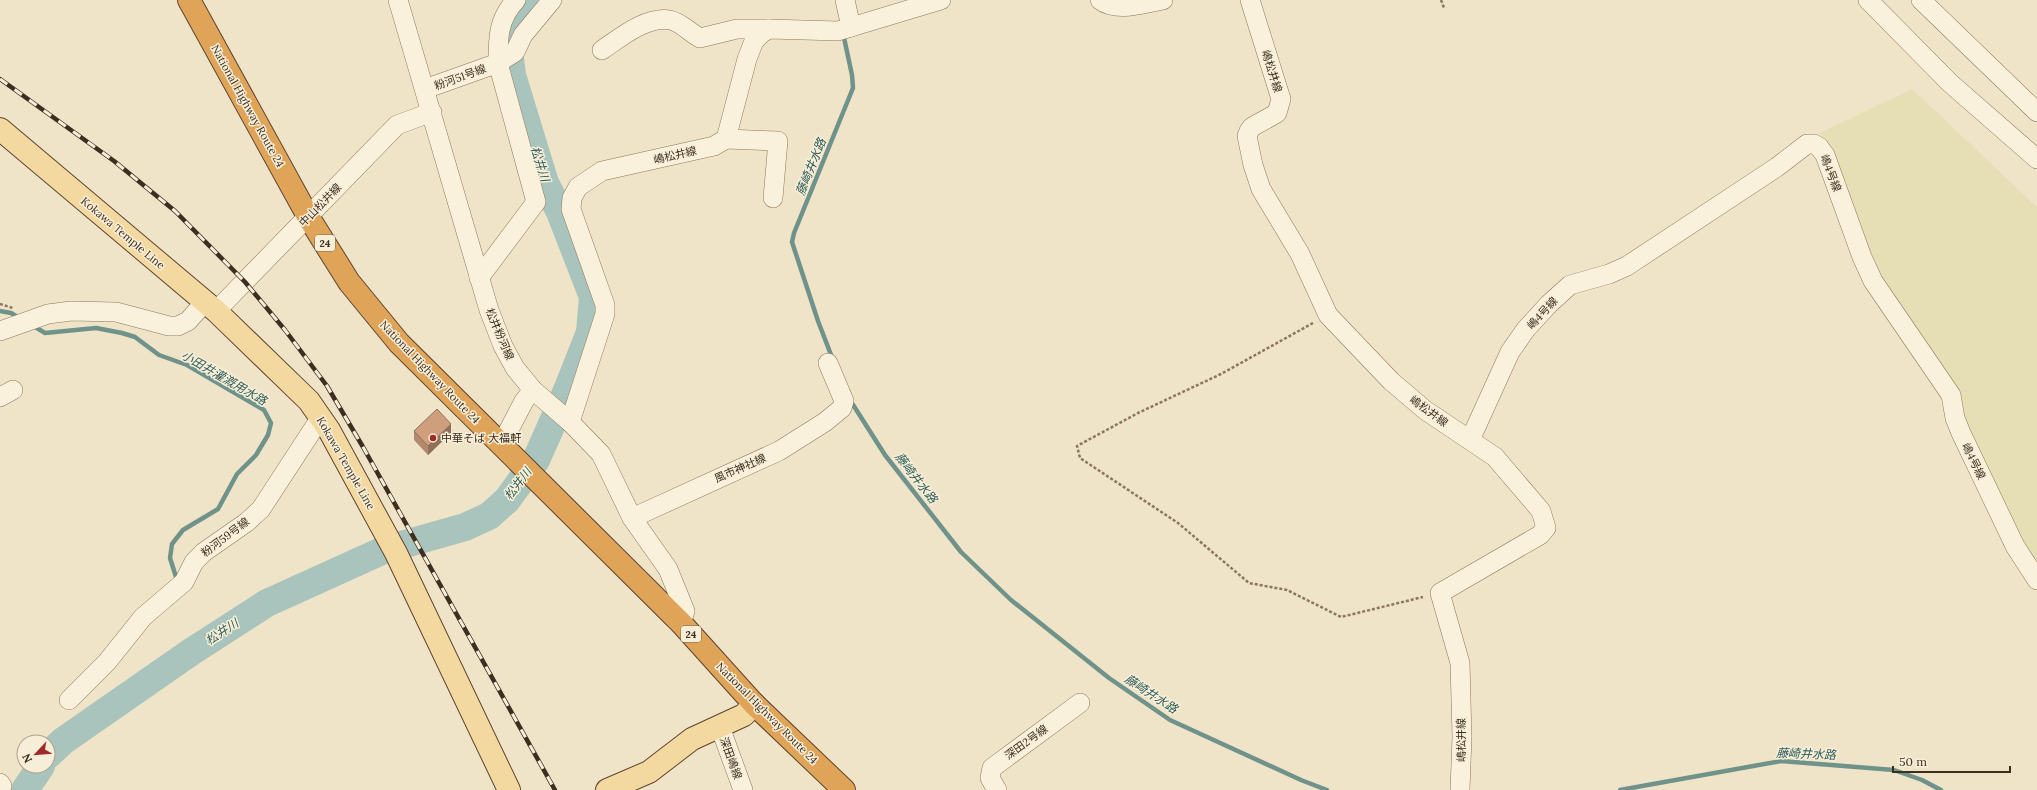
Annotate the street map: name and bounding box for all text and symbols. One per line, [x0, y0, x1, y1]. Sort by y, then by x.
street label: National Highway Route 24 [208, 42, 288, 170]
street label: 嶋松井線 [1259, 48, 1285, 94]
street label: 粉河51号線 [432, 61, 488, 93]
water label: 藤崎井水路 [792, 135, 829, 197]
street label: 嶋松井線 [652, 143, 698, 167]
water label: 松井川 [528, 144, 554, 185]
street label: 嶋4号線 [1817, 152, 1845, 194]
street label: 中山松井線 [296, 180, 344, 230]
street label: Kokawa Temple Line [78, 194, 168, 272]
road number: 24 [315, 235, 335, 251]
street label: 嶋4号線 [1524, 294, 1560, 332]
street label: 松井粉河線 [483, 306, 517, 362]
street label: National Highway Route 24 [377, 318, 483, 427]
water label: 小田井灌漑用水路 [179, 347, 270, 409]
street label: 嶋松井線 [1407, 392, 1451, 430]
street label: Kokawa Temple Line [314, 414, 378, 512]
place label: 中華そば 大福軒 [441, 431, 522, 445]
marker: 中華そば 大福軒 [428, 433, 438, 443]
street label: 嶋4号線 [1959, 440, 1989, 482]
water label: 藤崎井水路 [892, 449, 941, 507]
street label: 風市神社線 [712, 450, 768, 486]
water label: 松井川 [501, 463, 536, 503]
street label: 粉河59号線 [198, 514, 252, 560]
water label: 松井川 [203, 614, 243, 648]
road number: 24 [681, 626, 701, 642]
street label: National Highway Route 24 [713, 659, 821, 767]
water label: 藤崎井水路 [1122, 671, 1181, 717]
street label: 嶋松井線 [1454, 718, 1468, 762]
street label: 深田2号線 [1002, 722, 1050, 762]
north arrow [16, 734, 56, 774]
street label: 深田嶋線 [717, 735, 745, 781]
water label: 藤崎井水路 [1776, 745, 1837, 762]
scale bar [1893, 748, 2010, 774]
text: N [19, 751, 35, 765]
text: 50 m [1899, 754, 1927, 769]

